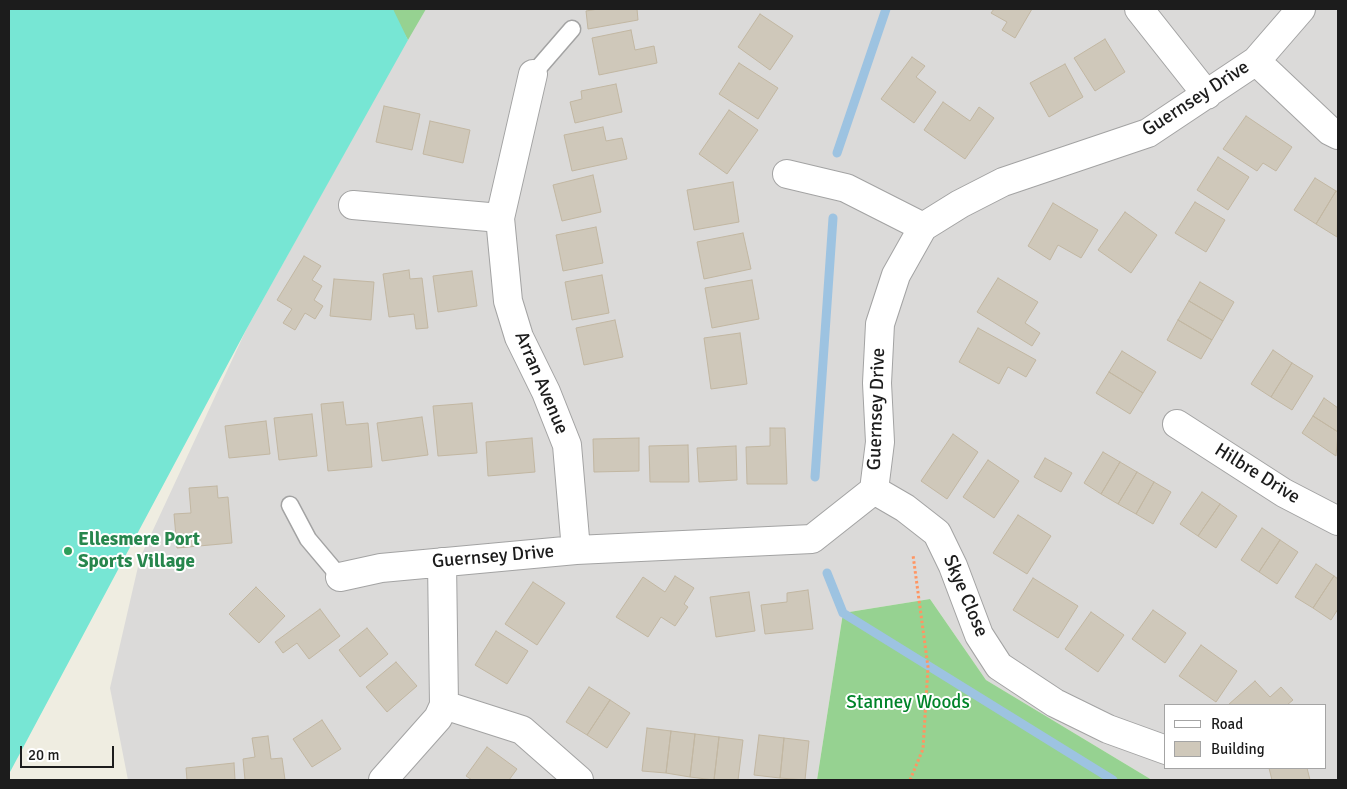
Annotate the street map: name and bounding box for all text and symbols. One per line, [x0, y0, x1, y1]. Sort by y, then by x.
street label: Guernsey Drive [1138, 56, 1254, 142]
street label: Arran Avenue [509, 328, 573, 438]
street label: Guernsey Drive [863, 347, 891, 471]
street label: Hilbre Drive [1210, 439, 1304, 509]
place label: Ellesmere Port Sports Village [78, 529, 200, 573]
street label: Guernsey Drive [431, 540, 555, 574]
marker: Ellesmere Port Sports Village [62, 545, 74, 557]
street label: Skye Close [938, 552, 992, 640]
park label: Stanney Woods [846, 692, 970, 714]
legend [1164, 704, 1327, 769]
text: Road [1211, 715, 1243, 733]
scale bar [22, 736, 116, 768]
text: Building [1211, 740, 1265, 758]
text: 20 m [28, 746, 59, 764]

